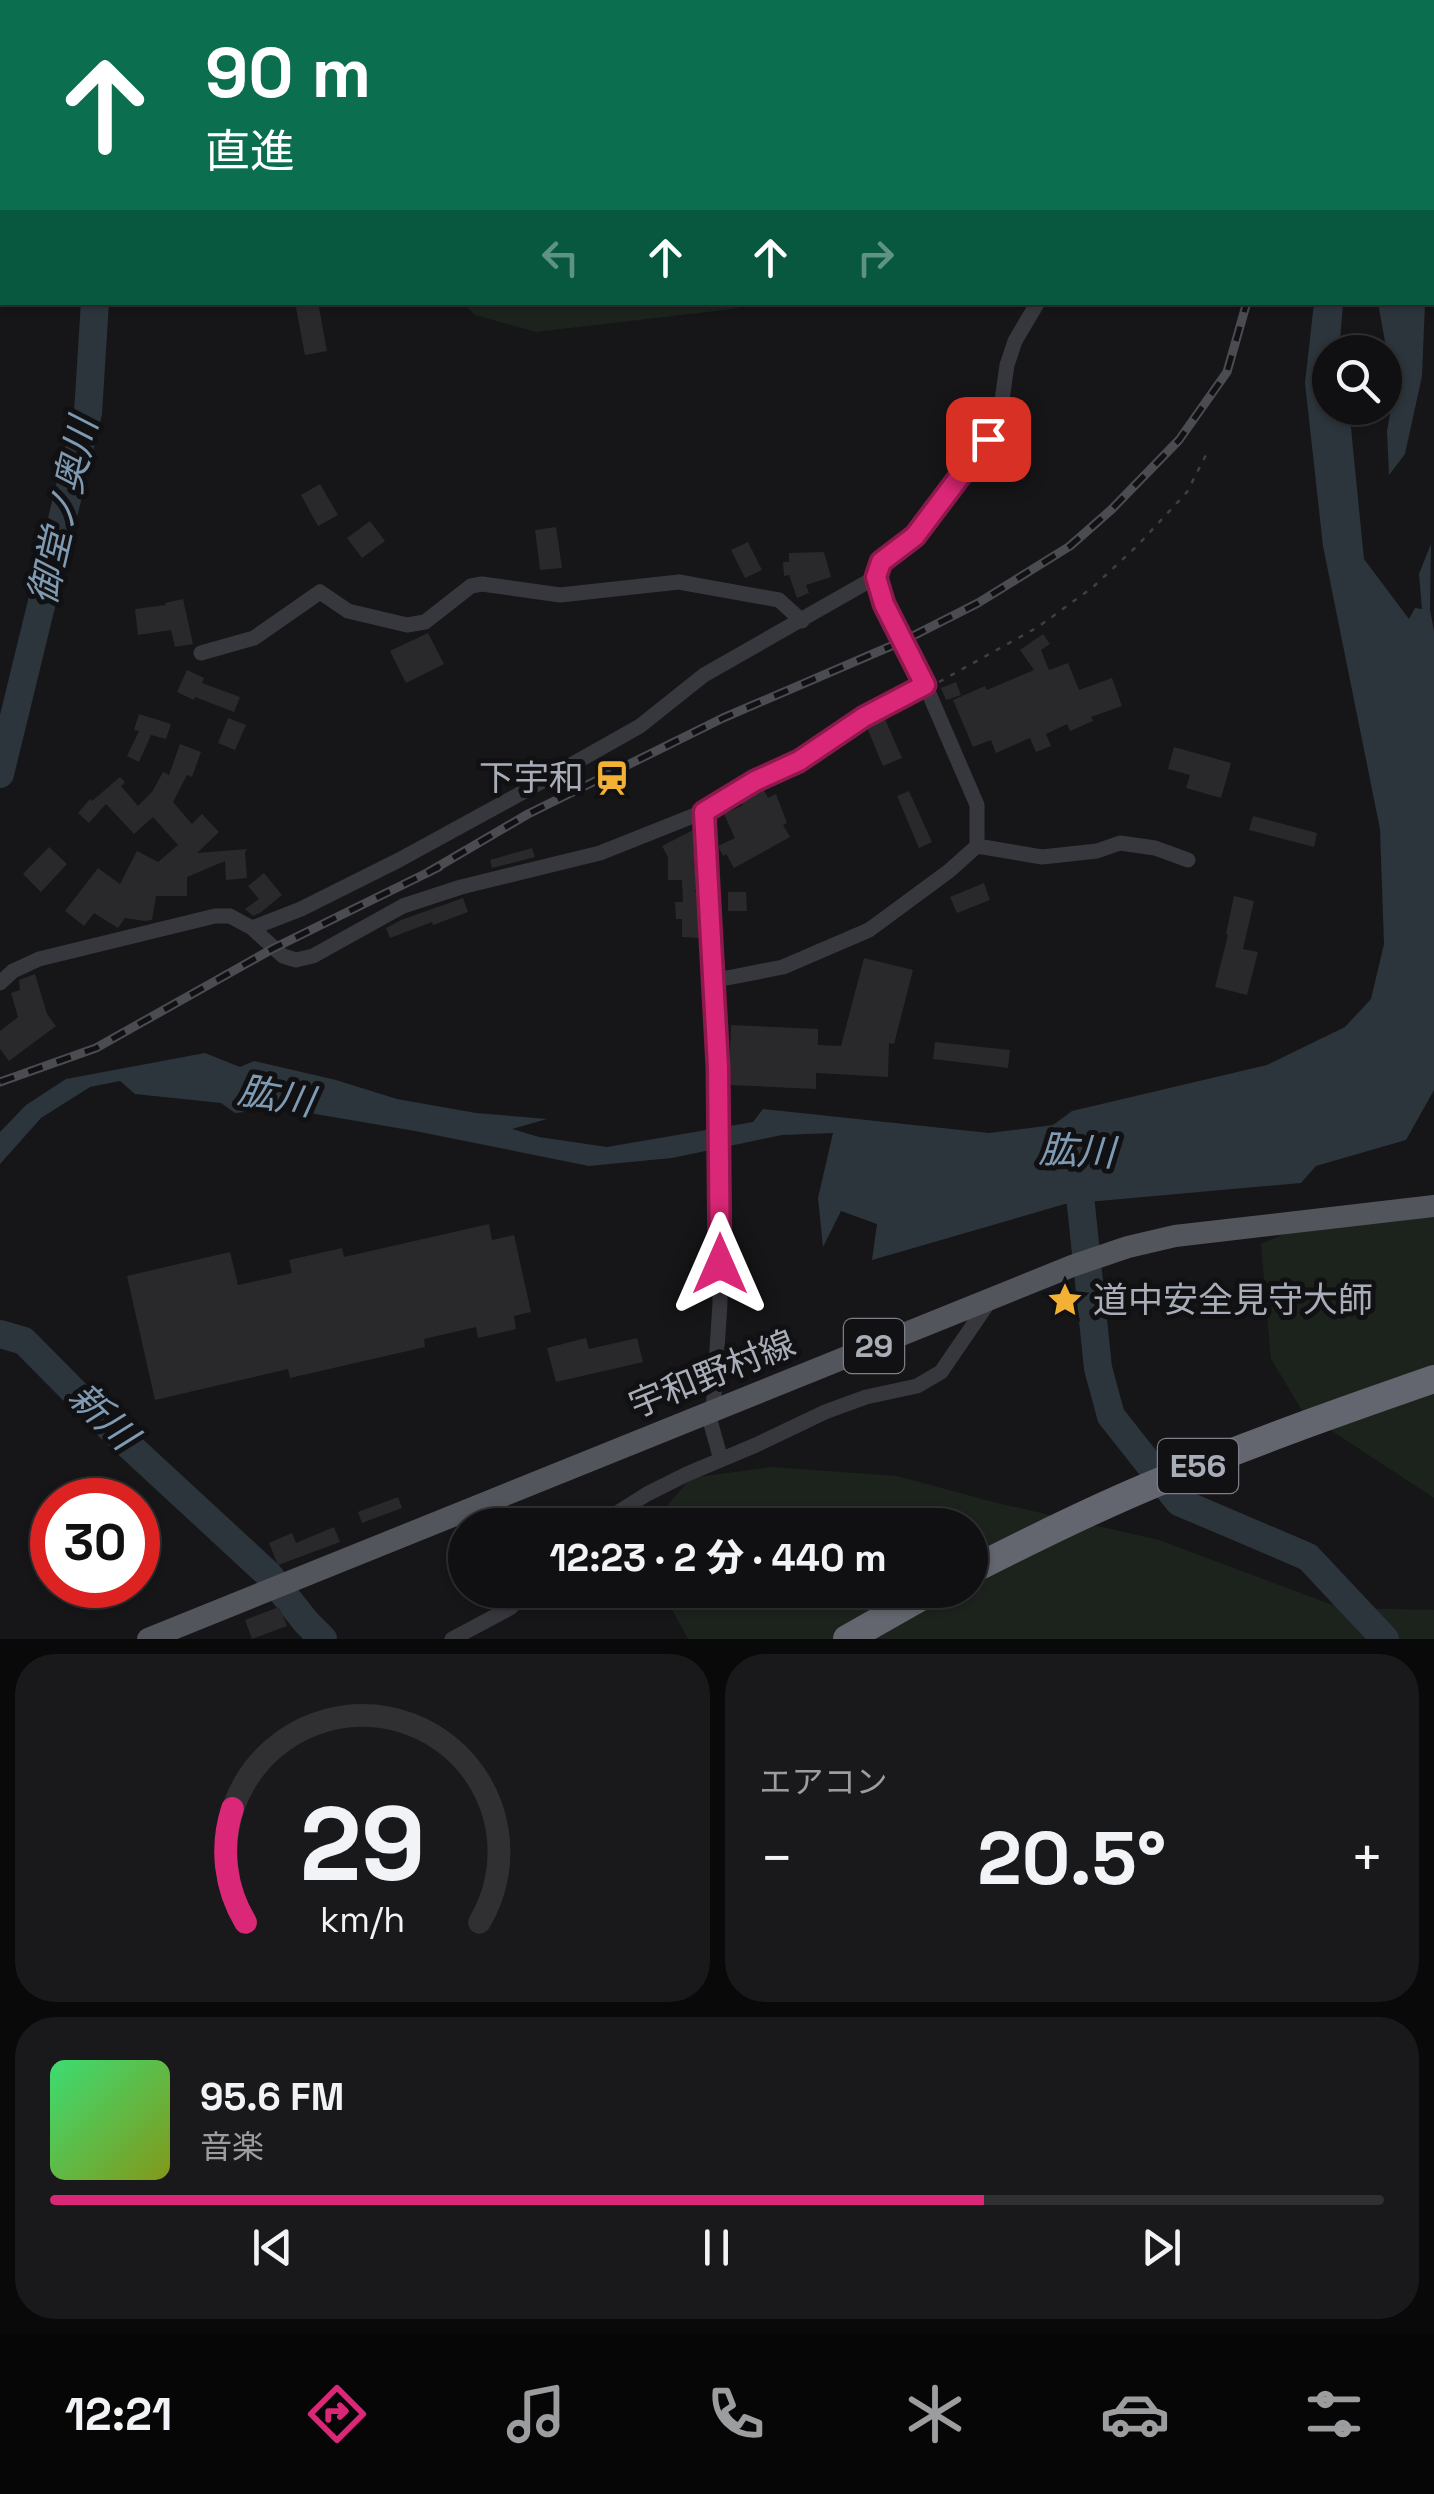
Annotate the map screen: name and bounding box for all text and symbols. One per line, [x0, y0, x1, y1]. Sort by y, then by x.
text: 90 m [205, 28, 371, 117]
icon: ahead [40, 40, 170, 170]
text: 直進 [205, 123, 295, 180]
icon: left [533, 230, 588, 285]
icon: ahead [638, 230, 693, 285]
icon: ahead [743, 230, 798, 285]
icon: right [848, 230, 903, 285]
map controls [1312, 335, 1402, 425]
button: search [1312, 335, 1402, 425]
pin [946, 397, 1031, 482]
water label: 御堂ノ奥川 [18, 409, 109, 609]
icon: arrive [961, 412, 1016, 467]
place label: 下宇和 [479, 756, 584, 800]
station icon: 下宇和 [593, 759, 631, 797]
water label: 肱川 [234, 1066, 322, 1127]
water label: 肱川 [1038, 1125, 1120, 1177]
position arrow [668, 1212, 772, 1316]
place label: 道中安全見守大師 [1093, 1278, 1373, 1322]
place icon: 道中安全見守大師 [1046, 1281, 1084, 1319]
road number: 29 [844, 1319, 904, 1373]
street label: 宇和野村線 [623, 1321, 801, 1427]
water label: 新川 [59, 1372, 150, 1462]
road number: E56 [1158, 1439, 1238, 1493]
speed limit sign: 30 [30, 1478, 160, 1608]
text: 12:23 · 2 分 · 440 m [549, 1534, 887, 1582]
text: エアコン [760, 1762, 888, 1802]
text: 29 [299, 1778, 425, 1910]
text: 20.5° [977, 1810, 1166, 1906]
text: − [760, 1823, 794, 1893]
text: + [1350, 1823, 1384, 1893]
text: km/h [320, 1897, 405, 1942]
text: 95.6 FM [200, 2073, 344, 2121]
text: 音楽 [200, 2127, 264, 2167]
icon: previous [245, 2220, 300, 2275]
icon: pause [689, 2220, 744, 2275]
icon: next [1134, 2220, 1189, 2275]
icon: directions [302, 2379, 372, 2449]
icon: music [501, 2379, 571, 2449]
icon: phone [701, 2379, 771, 2449]
icon: climate [900, 2379, 970, 2449]
icon: car [1100, 2379, 1170, 2449]
icon: filters [1299, 2379, 1369, 2449]
text: 12:21 [65, 2386, 172, 2443]

